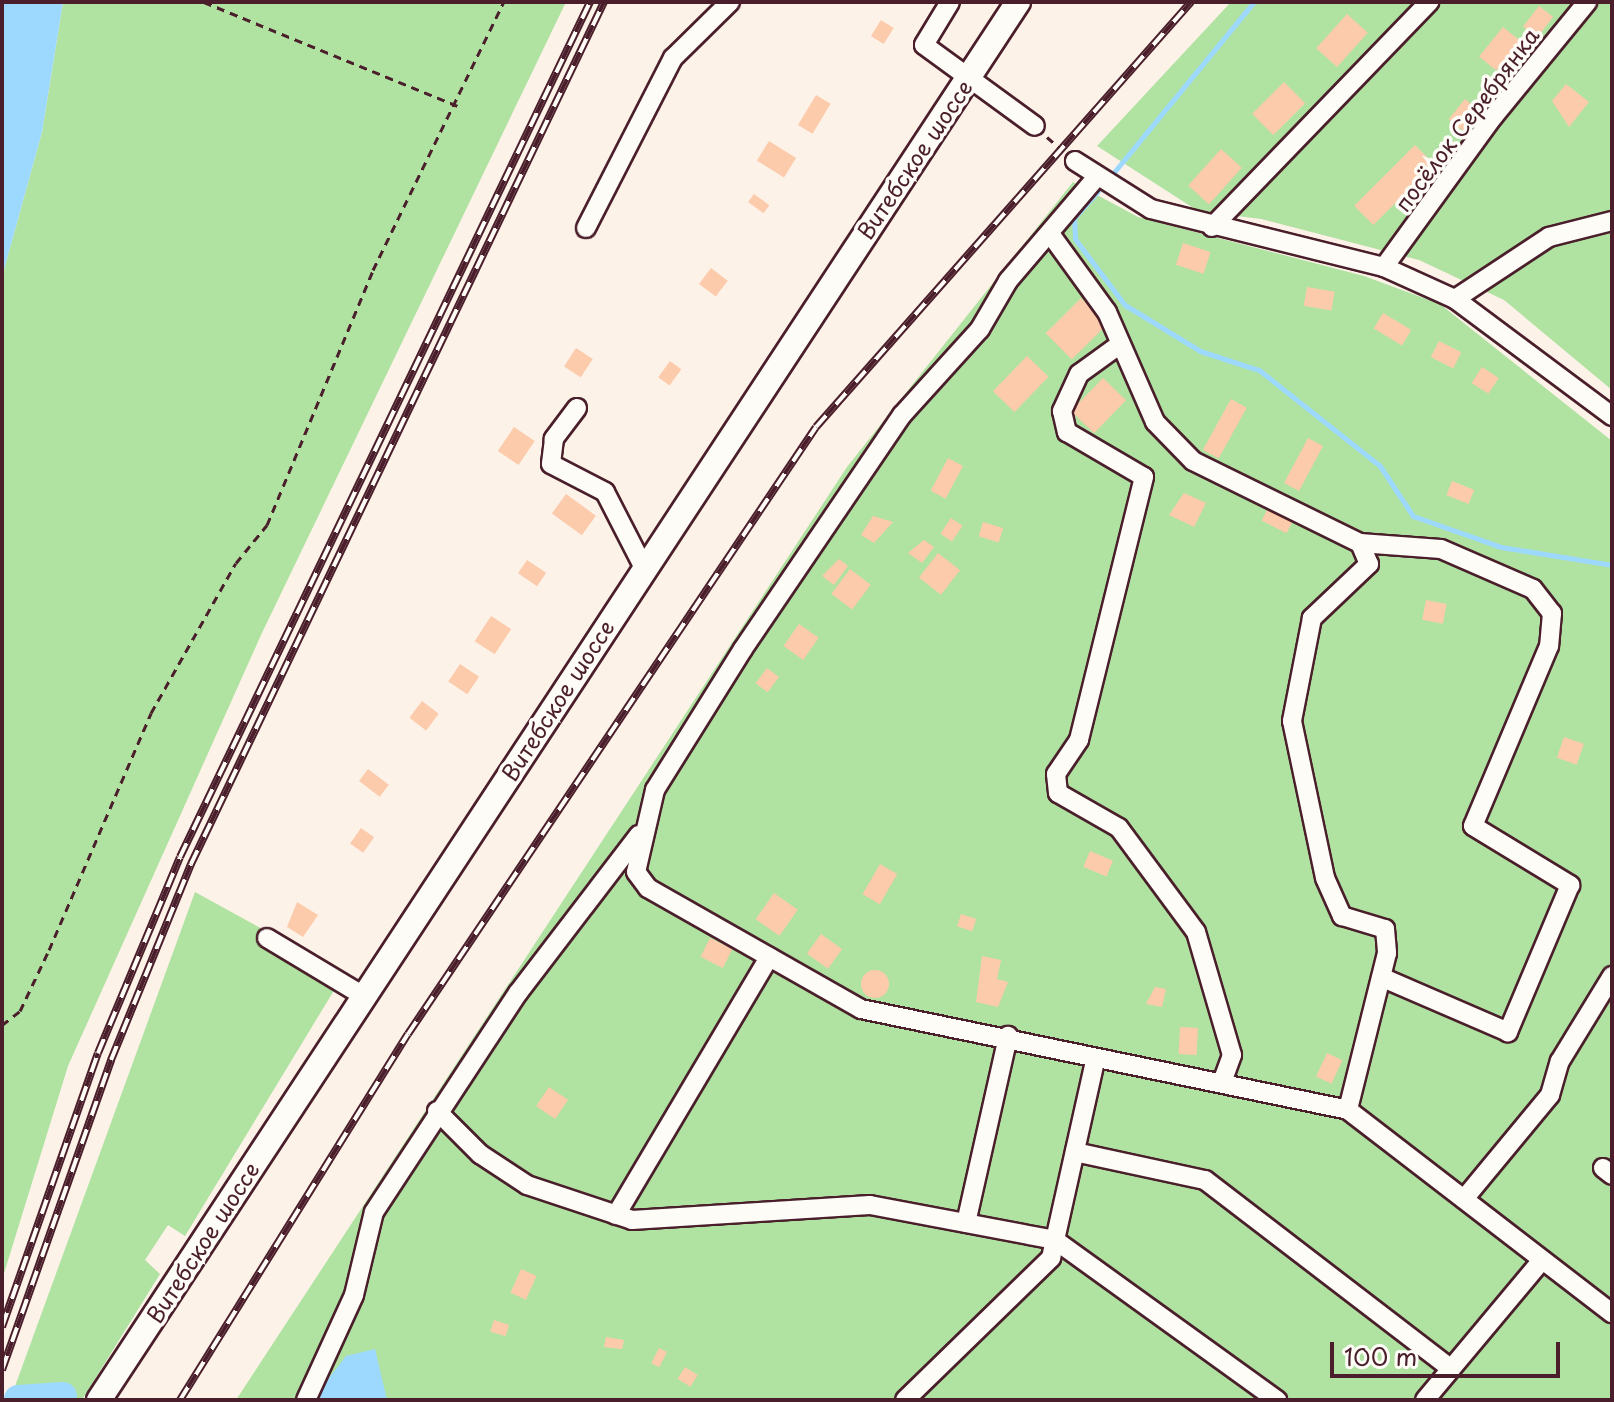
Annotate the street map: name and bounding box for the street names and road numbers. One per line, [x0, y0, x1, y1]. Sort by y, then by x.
street label: посёлок Серебрянка [1388, 22, 1544, 216]
street label: Витебское шоссе [851, 74, 977, 244]
street label: Витебское шоссе [495, 615, 619, 785]
street label: Витебское шоссе [140, 1157, 264, 1327]

